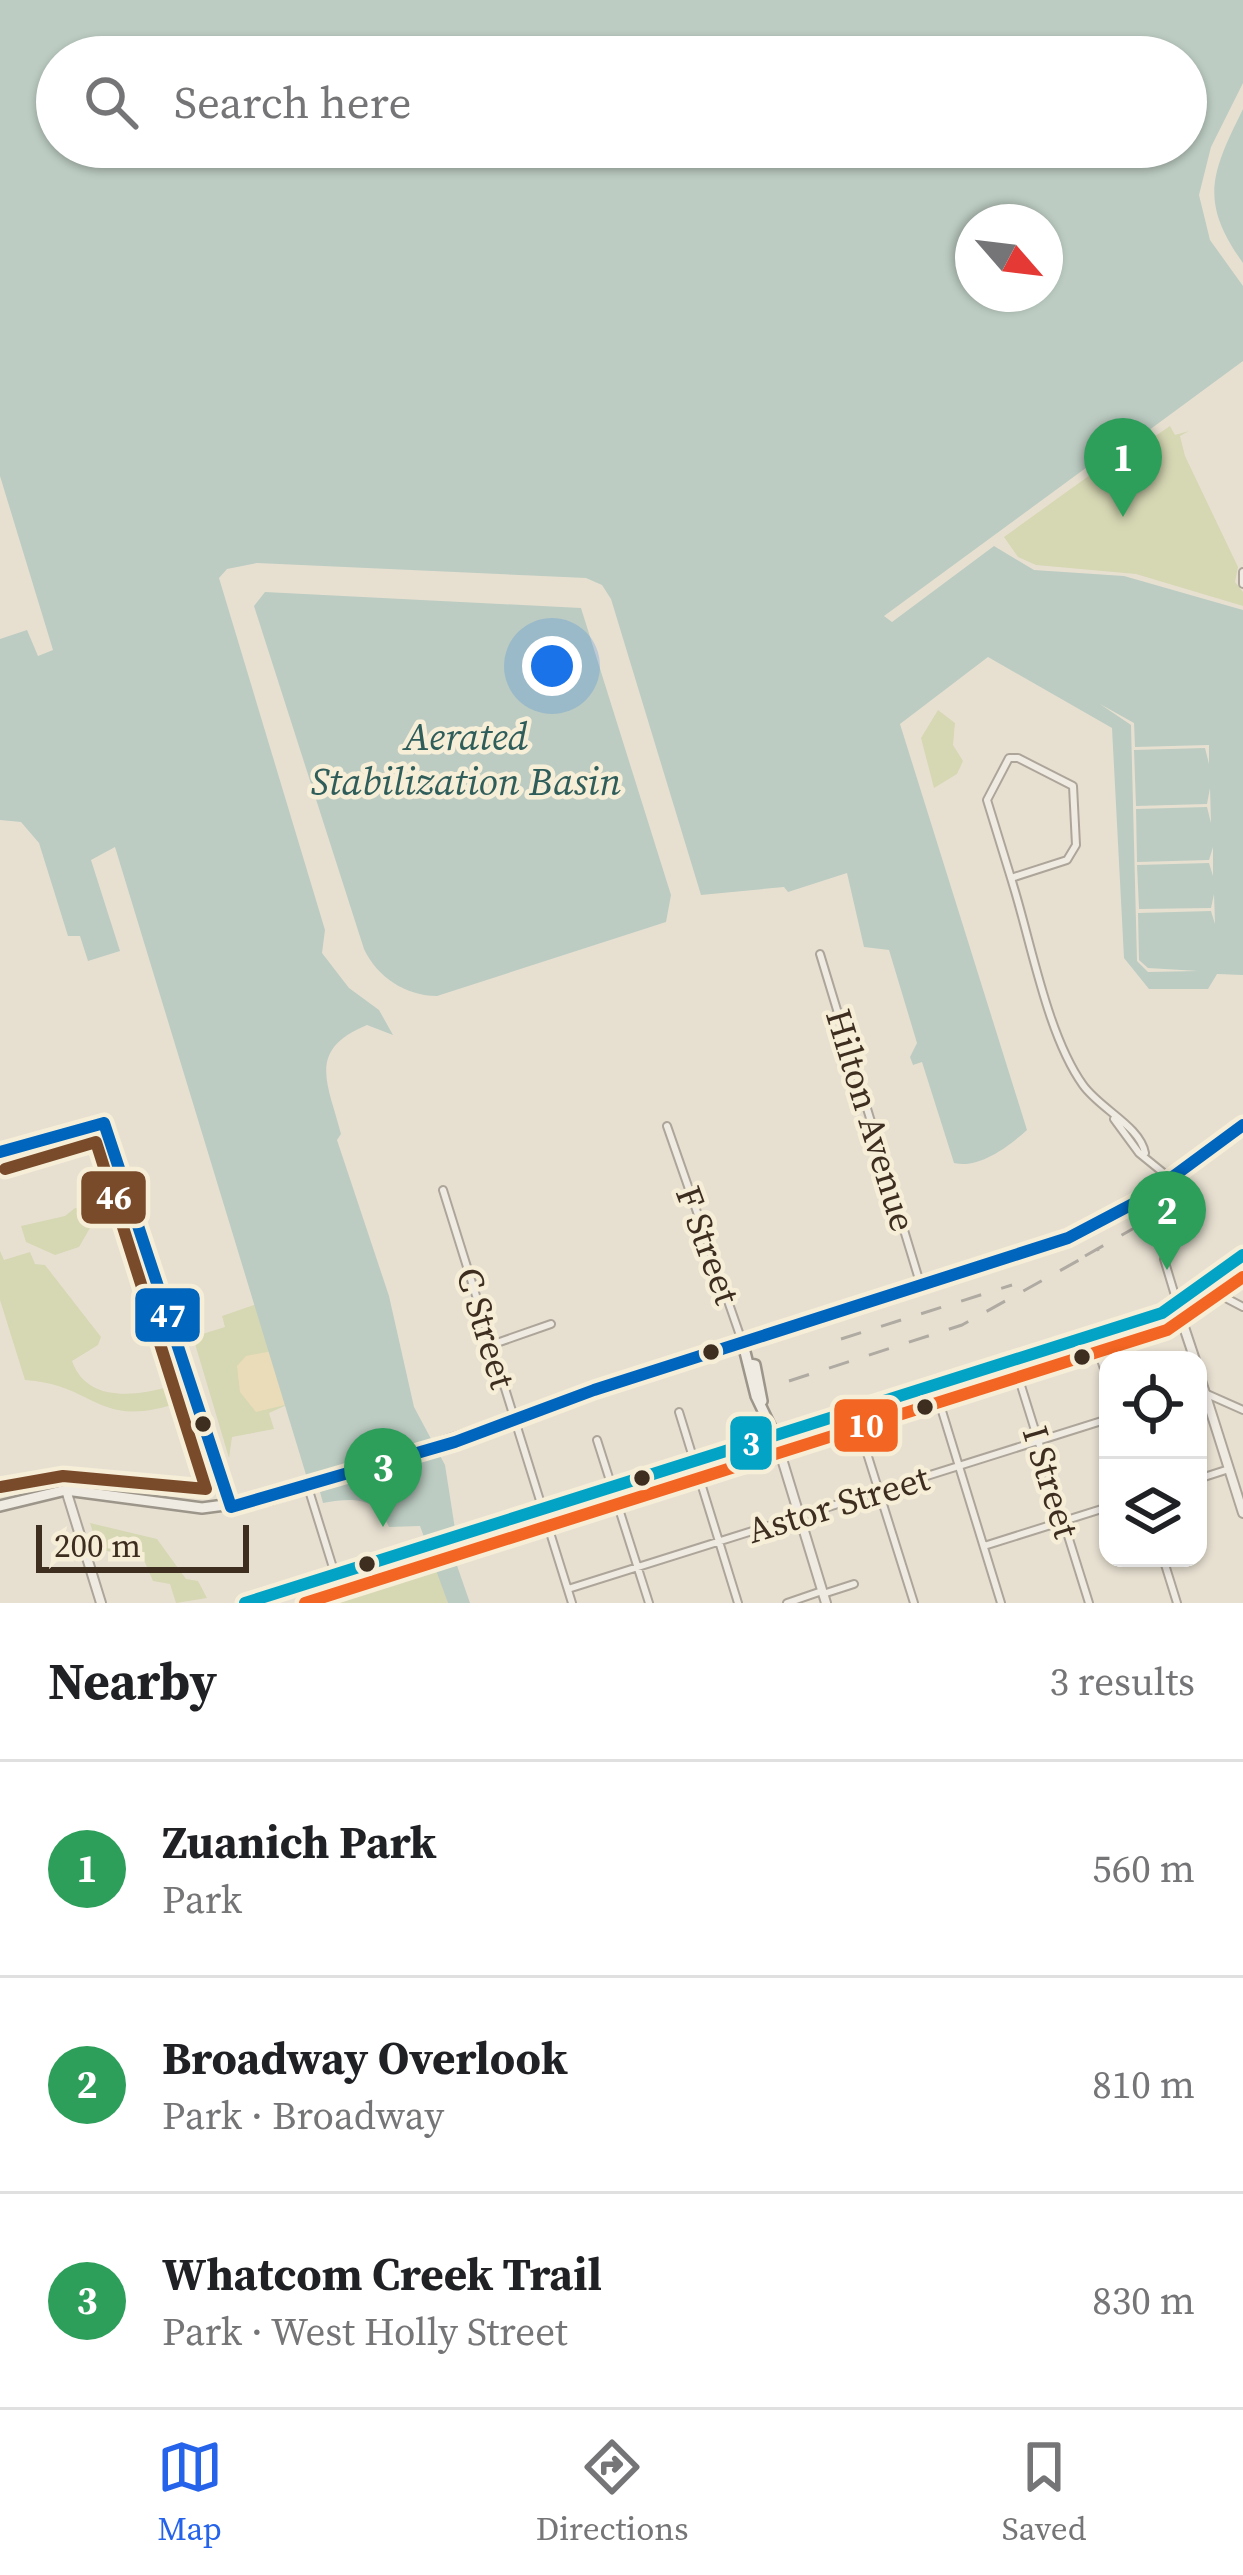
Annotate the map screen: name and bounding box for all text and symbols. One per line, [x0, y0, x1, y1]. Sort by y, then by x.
search box [36, 36, 1207, 168]
icon: search [78, 69, 144, 135]
text: Search here [174, 71, 411, 133]
north arrow [955, 204, 1063, 312]
pin: 1 [1084, 418, 1162, 517]
your location [522, 636, 582, 696]
water label: Aerated Stabilization Basin [311, 710, 621, 808]
street label: Hilton Avenue [814, 1003, 928, 1237]
line badge: 46 [79, 1169, 148, 1226]
pin: 2 [1128, 1171, 1206, 1270]
text: 46 [96, 1175, 132, 1220]
street label: F Street [664, 1179, 752, 1311]
street label: C Street [444, 1261, 528, 1395]
line badge: 47 [133, 1286, 202, 1344]
text: 47 [150, 1293, 186, 1338]
unlabelled marker [700, 1341, 722, 1363]
unlabelled marker [1071, 1346, 1093, 1368]
map controls [1099, 1351, 1207, 1567]
button: locate [1099, 1351, 1207, 1459]
unlabelled marker [914, 1396, 936, 1418]
line badge: 10 [832, 1397, 900, 1454]
text: 10 [848, 1403, 884, 1448]
unlabelled marker [192, 1413, 214, 1435]
line badge: 3 [728, 1414, 774, 1472]
street label: I Street [1011, 1420, 1091, 1544]
text: 3 [742, 1421, 760, 1466]
pin: 3 [344, 1428, 422, 1527]
street label: Astor Street [741, 1453, 935, 1555]
button: layers [1099, 1459, 1207, 1567]
unlabelled marker [631, 1467, 653, 1489]
scale bar [36, 1519, 249, 1572]
text: 200 m [54, 1523, 141, 1568]
unlabelled marker [356, 1553, 378, 1575]
text: Nearby [48, 1646, 217, 1716]
text: 3 results [1050, 1655, 1195, 1708]
text: Zuanich Park [162, 1811, 437, 1873]
text: 1 [76, 1842, 98, 1895]
text: 560 m [1092, 1842, 1195, 1895]
text: Park [162, 1873, 242, 1926]
text: Broadway Overlook [162, 2027, 568, 2089]
text: 2 [76, 2058, 98, 2111]
text: 810 m [1092, 2058, 1195, 2111]
text: Park · Broadway [162, 2089, 444, 2142]
text: Whatcom Creek Trail [162, 2243, 602, 2305]
text: 3 [76, 2274, 98, 2327]
text: 830 m [1092, 2274, 1195, 2327]
text: Park · West Holly Street [162, 2305, 568, 2358]
tab: Map [157, 2434, 223, 2551]
tab: Directions [536, 2434, 689, 2551]
tab: Saved [1002, 2434, 1086, 2551]

